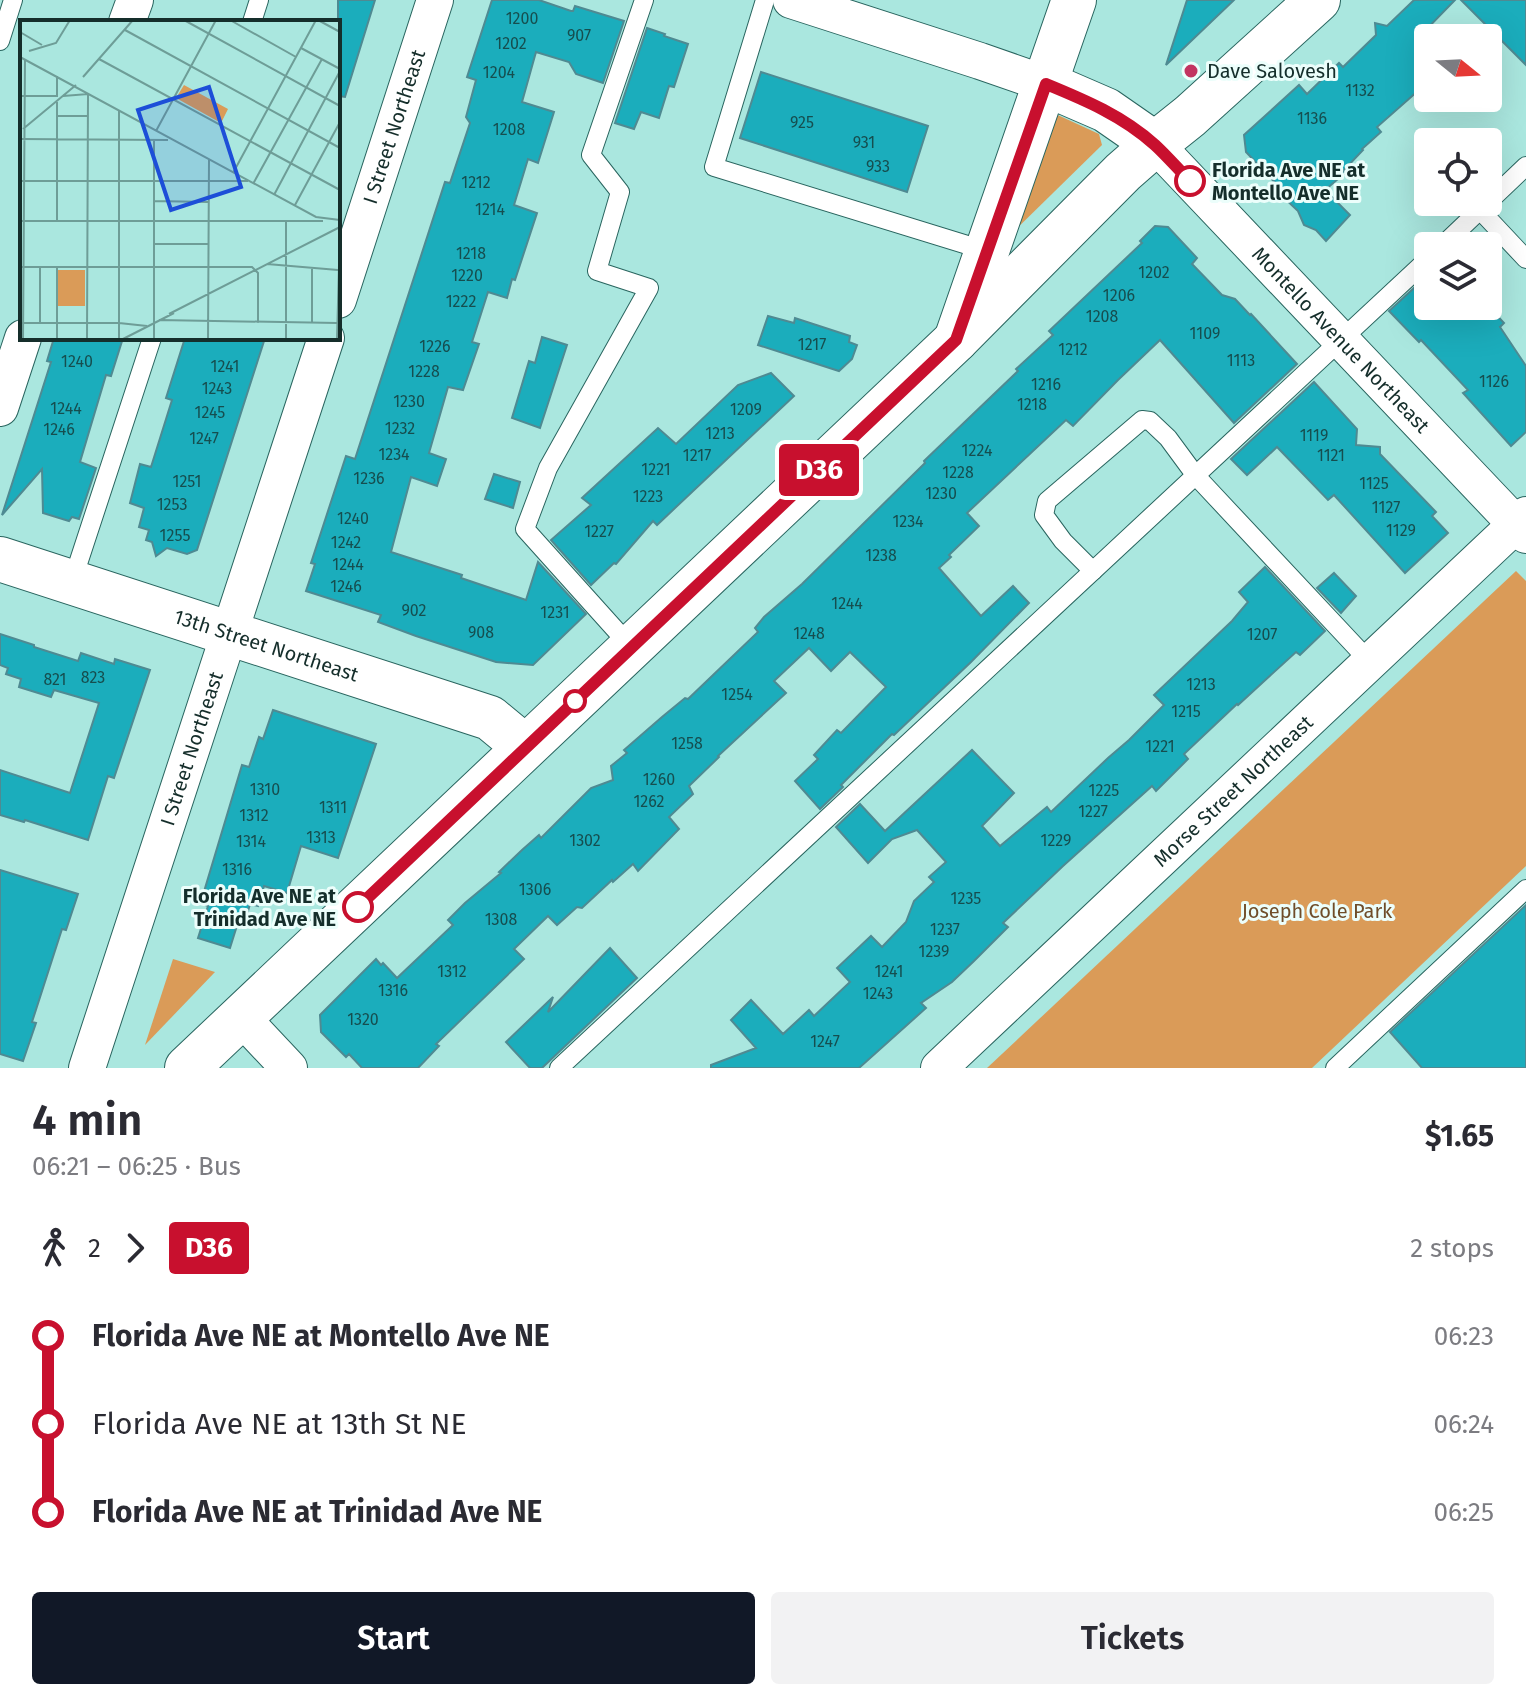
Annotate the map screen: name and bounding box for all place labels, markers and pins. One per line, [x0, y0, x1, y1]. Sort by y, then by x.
place label: Dave Salovesh [1207, 59, 1337, 83]
marker: Dave Salovesh [1182, 62, 1200, 80]
place label: Florida Ave NE at Montello Ave NE [1212, 158, 1366, 205]
marker: Florida Ave NE at Montello Ave NE [1175, 166, 1205, 196]
unlabelled marker [564, 690, 586, 712]
place label: Florida Ave NE at Trinidad Ave NE [183, 884, 336, 931]
marker: Florida Ave NE at Trinidad Ave NE [343, 892, 373, 922]

